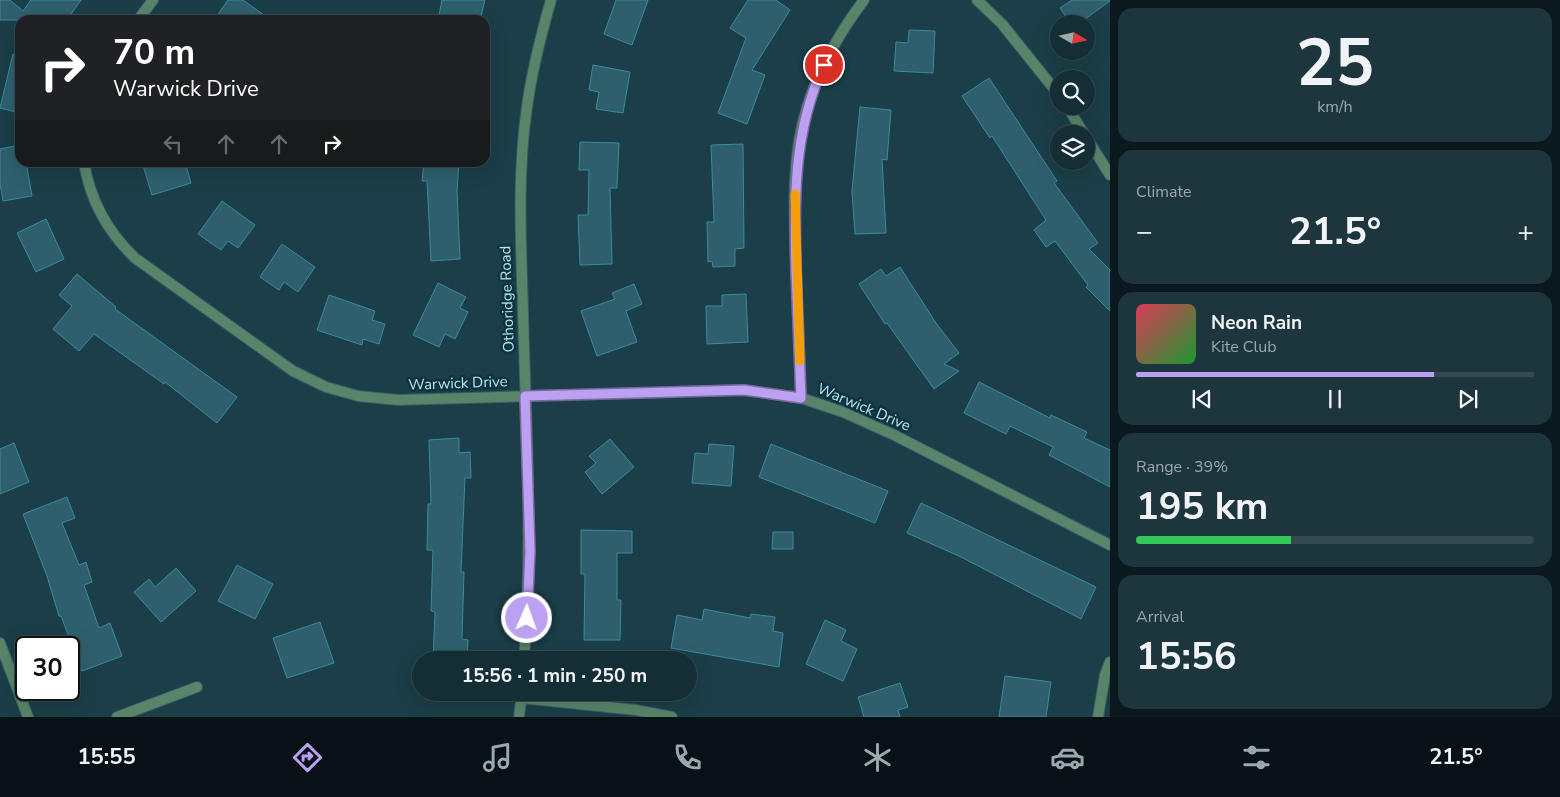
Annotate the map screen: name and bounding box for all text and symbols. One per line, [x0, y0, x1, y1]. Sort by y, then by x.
north arrow [1050, 15, 1095, 60]
map controls [1050, 15, 1095, 170]
text: 25 [1296, 19, 1374, 108]
text: 70 m [113, 29, 195, 76]
icon: right [30, 35, 95, 100]
pin [803, 44, 845, 86]
icon: arrive [810, 51, 838, 79]
button: search [1050, 70, 1095, 115]
text: Warwick Drive [113, 74, 259, 104]
text: km/h [1317, 96, 1353, 118]
button: layers [1050, 125, 1095, 170]
icon: left [159, 130, 187, 158]
icon: ahead [212, 130, 240, 158]
icon: ahead [265, 130, 293, 158]
icon: right [318, 130, 346, 158]
text: Climate [1136, 181, 1191, 203]
text: 21.5° [1289, 206, 1381, 257]
text: − [1136, 213, 1153, 251]
text: + [1517, 213, 1534, 251]
street label: Othoridge Road [495, 245, 519, 353]
text: Neon Rain [1211, 310, 1302, 336]
text: Kite Club [1211, 336, 1277, 358]
street label: Warwick Drive [408, 371, 508, 395]
street label: Warwick Drive [814, 378, 914, 436]
icon: previous [1188, 385, 1216, 413]
icon: pause [1321, 385, 1349, 413]
icon: next [1454, 385, 1482, 413]
text: Range · 39% [1136, 456, 1228, 478]
text: 195 km [1136, 481, 1268, 532]
position arrow [500, 591, 552, 643]
text: Arrival [1136, 606, 1184, 628]
text: 15:56 [1136, 631, 1237, 682]
speed limit sign: 30 [15, 636, 80, 701]
text: 15:56 · 1 min · 250 m [462, 663, 647, 689]
icon: directions [290, 740, 325, 775]
icon: music [480, 740, 515, 775]
icon: phone [670, 740, 705, 775]
icon: climate [860, 740, 895, 775]
icon: car [1050, 740, 1085, 775]
icon: filters [1239, 740, 1274, 775]
text: 15:55 [77, 742, 136, 772]
text: 21.5° [1429, 742, 1483, 772]

